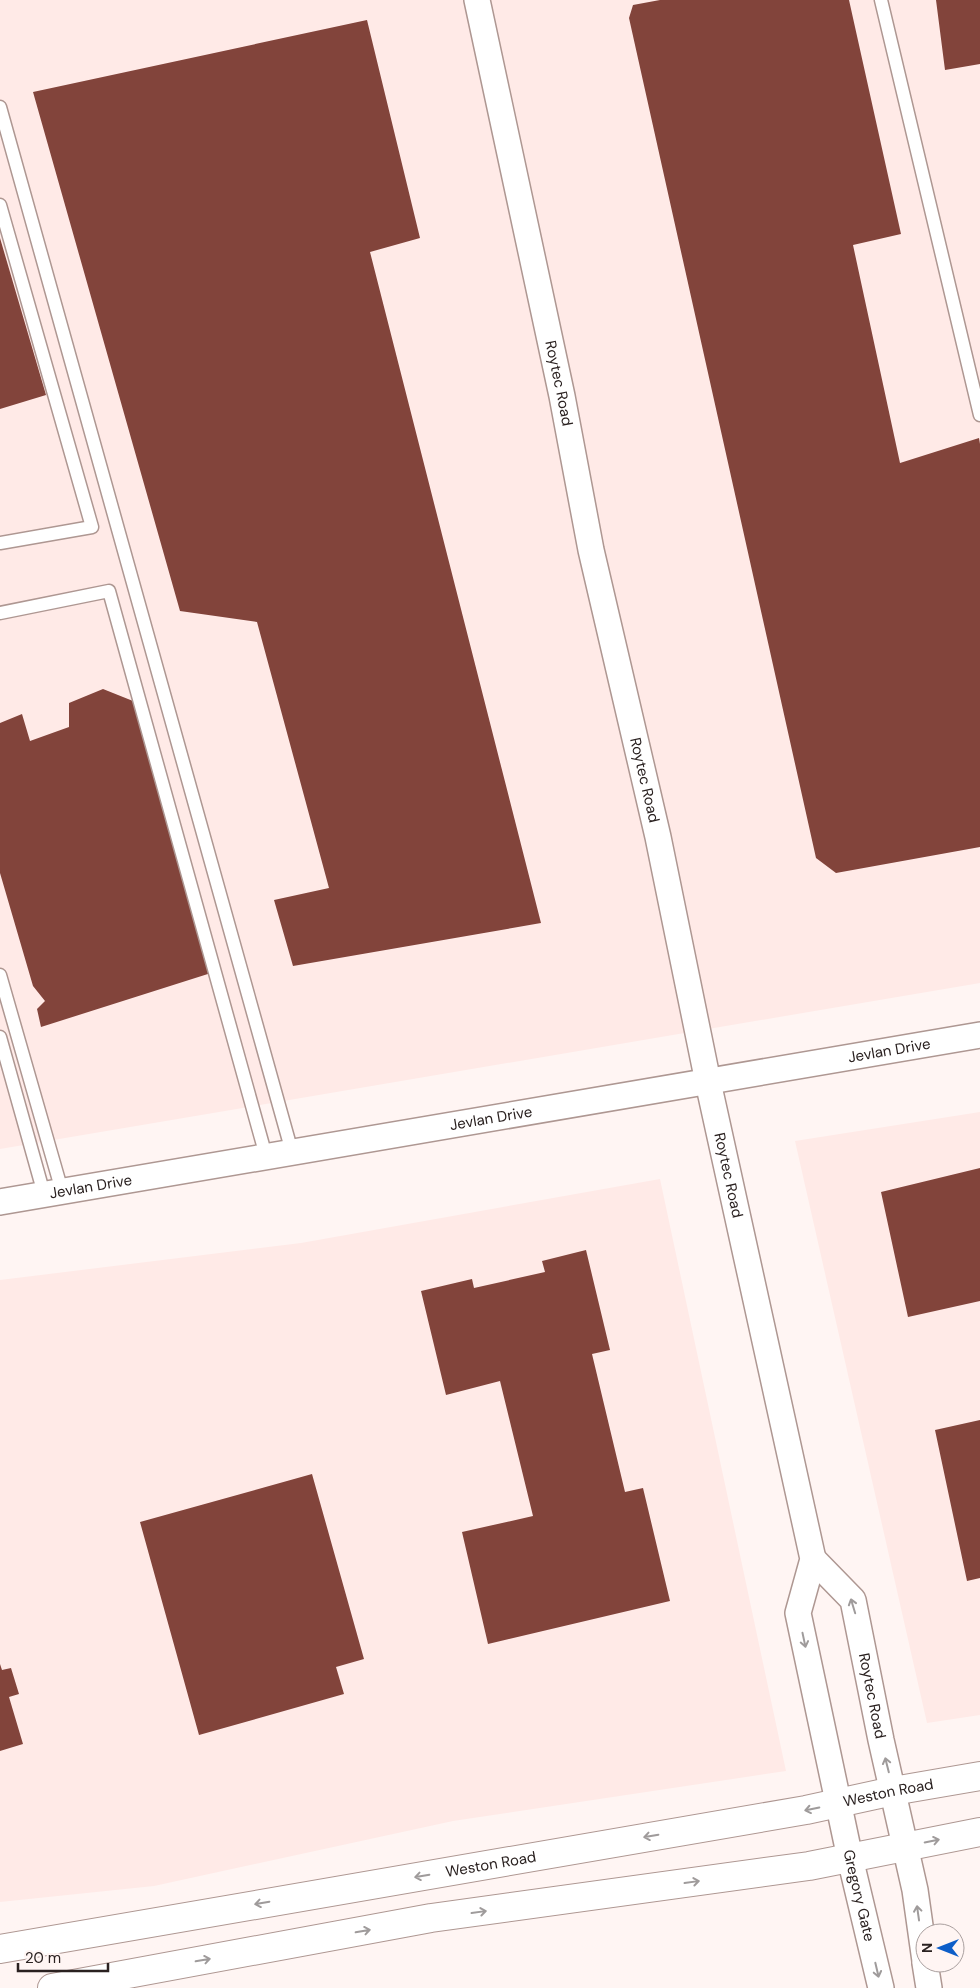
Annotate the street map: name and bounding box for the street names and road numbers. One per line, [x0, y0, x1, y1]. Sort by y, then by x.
street label: Roytec Road [540, 339, 577, 428]
street label: Roytec Road [625, 736, 664, 825]
street label: Jevlan Drive [846, 1034, 932, 1067]
street label: Jevlan Drive [448, 1101, 534, 1135]
street label: Roytec Road [709, 1131, 748, 1220]
street label: Jevlan Drive [48, 1170, 133, 1203]
street label: Roytec Road [854, 1651, 890, 1740]
street label: Weston Road [841, 1774, 935, 1812]
street label: Weston Road [444, 1847, 538, 1882]
street label: Gregory Gate [839, 1848, 880, 1943]

